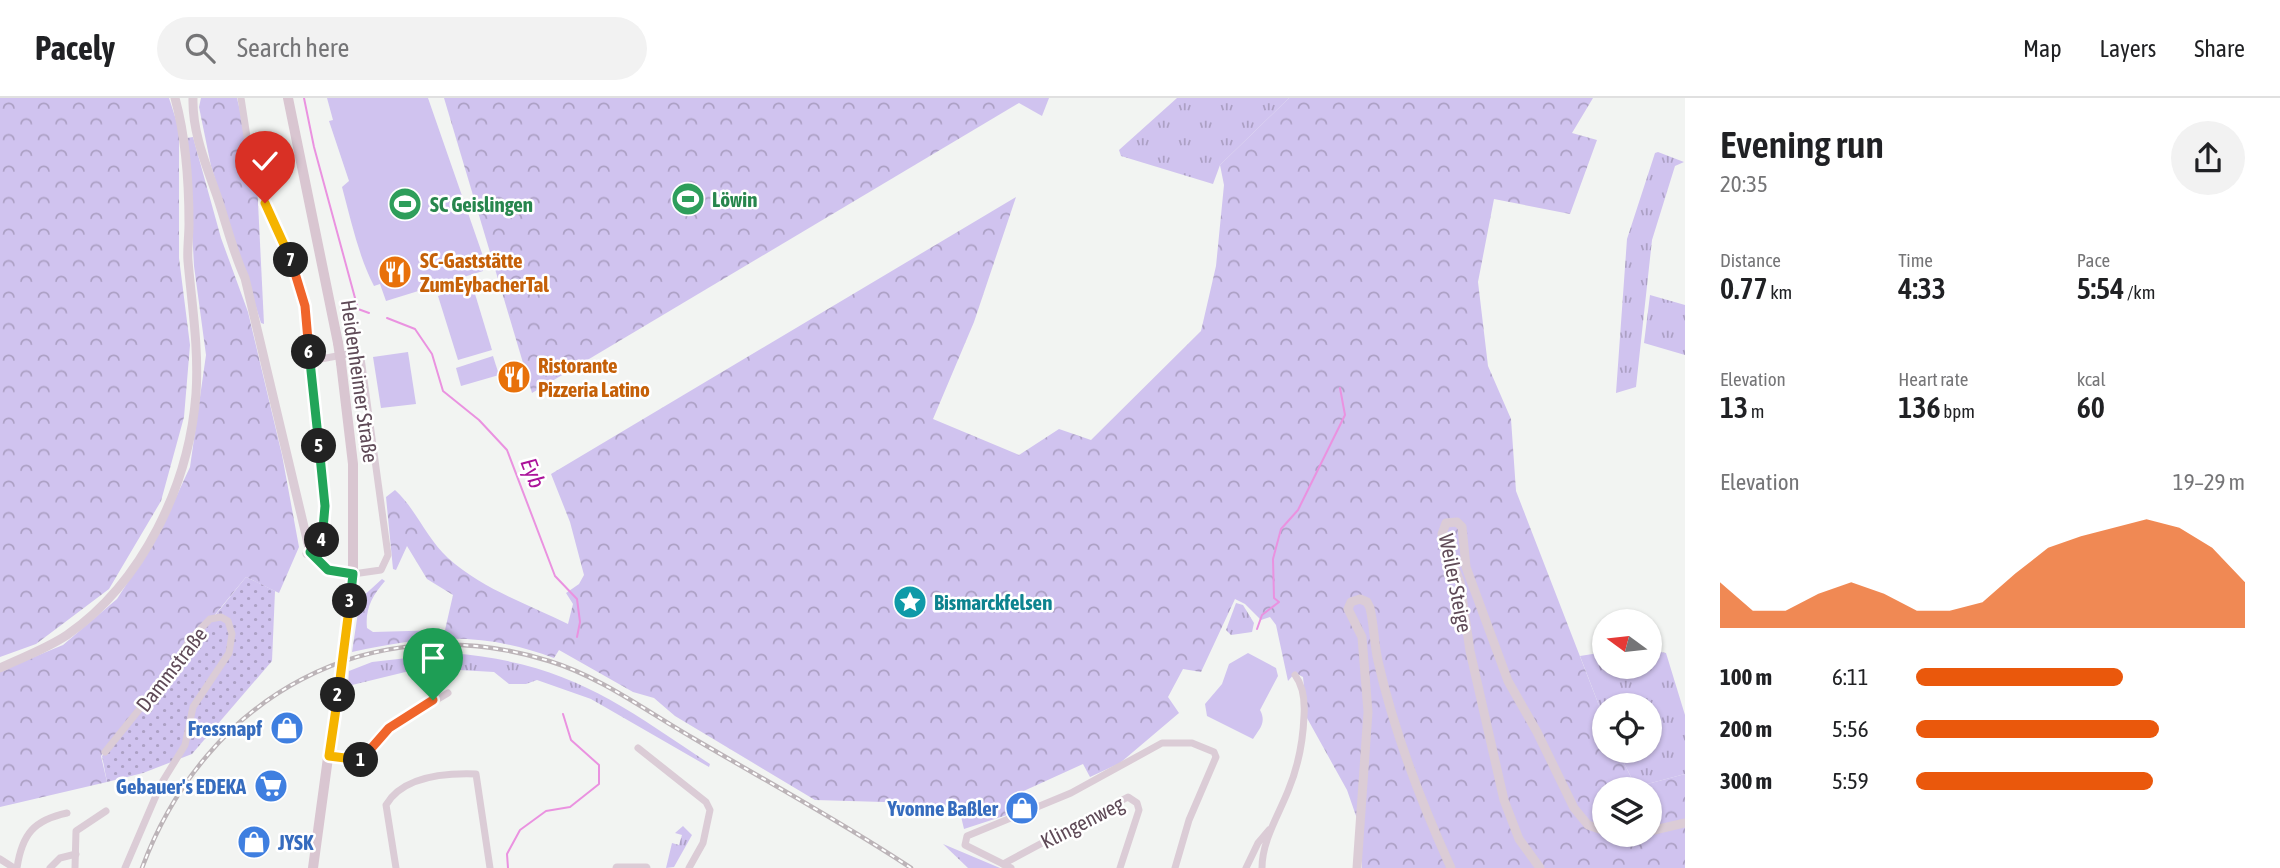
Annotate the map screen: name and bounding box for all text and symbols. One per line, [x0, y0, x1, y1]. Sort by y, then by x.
search box [157, 17, 647, 80]
text: Pacely [35, 29, 115, 67]
icon: search [181, 29, 219, 67]
text: Search here [237, 33, 349, 63]
text: Map [2023, 35, 2062, 62]
text: Layers [2100, 35, 2156, 62]
text: Share [2194, 35, 2245, 62]
button: share [2171, 121, 2245, 195]
text: Evening run [1720, 123, 1884, 166]
pin [235, 131, 295, 203]
icon: check [246, 142, 284, 180]
text: 20:35 [1720, 171, 1768, 197]
sports icon: Löwin [669, 180, 707, 218]
sports icon: SC Geislingen [386, 185, 424, 223]
place label: Löwin [712, 187, 757, 211]
place label: SC Geislingen [430, 192, 533, 216]
pin: 7 [274, 242, 308, 278]
text: 7 [286, 248, 295, 270]
place label: SC-Gaststätte ZumEybacherTal [420, 248, 549, 296]
text: Distance [1720, 249, 1781, 271]
text: Time [1898, 249, 1933, 271]
text: Pace [2077, 249, 2110, 271]
restaurant icon: SC-Gaststätte ZumEybacherTal [376, 253, 414, 291]
text: 0.77 [1720, 271, 1768, 305]
text: 4:33 [1898, 271, 1946, 305]
text: 5:54 [2077, 271, 2124, 305]
text: km [1768, 281, 1792, 303]
text: /km [2124, 281, 2155, 303]
street label: Heidenheimer Straße [337, 298, 383, 464]
pin: 6 [292, 334, 326, 370]
text: 6 [304, 340, 313, 362]
place label: Ristorante Pizzeria Latino [538, 353, 650, 401]
restaurant icon: Ristorante Pizzeria Latino [495, 358, 533, 396]
text: Elevation [1720, 368, 1786, 390]
text: Heart rate [1898, 368, 1968, 390]
text: kcal [2077, 368, 2106, 390]
text: 13 [1720, 390, 1748, 424]
text: 136 [1898, 390, 1941, 424]
text: 60 [2077, 390, 2105, 424]
text: m [1748, 400, 1765, 422]
text: bpm [1941, 400, 1975, 422]
pin: 5 [302, 428, 336, 464]
text: 5 [314, 434, 323, 456]
water label: Eyb [515, 454, 551, 492]
text: Elevation [1720, 469, 1800, 495]
text: 19–29 m [2173, 469, 2245, 495]
pin: 4 [304, 522, 340, 558]
text: 4 [317, 528, 326, 550]
street label: Weiler Steige [1435, 532, 1477, 634]
place icon: Bismarckfelsen [891, 583, 929, 621]
pin: 3 [332, 584, 368, 618]
text: 3 [345, 589, 354, 611]
place label: Bismarckfelsen [934, 590, 1052, 614]
north arrow [1592, 609, 1662, 679]
map controls [1592, 609, 1662, 847]
street label: Dammstraße [131, 622, 211, 716]
pin [403, 628, 463, 700]
icon: arrive [414, 639, 452, 677]
text: 100 m [1720, 664, 1772, 690]
text: 6:11 [1832, 664, 1869, 690]
pin: 2 [320, 678, 356, 712]
text: 2 [333, 683, 342, 705]
button: locate [1592, 693, 1662, 763]
shop icon: Fressnapf [268, 709, 306, 747]
place label: Fressnapf [188, 716, 262, 740]
text: 200 m [1720, 716, 1772, 742]
text: 5:56 [1832, 716, 1869, 742]
pin: 1 [344, 742, 378, 778]
text: 1 [356, 748, 365, 770]
supermarket icon: Gebauer's EDEKA [252, 767, 290, 805]
text: 300 m [1720, 768, 1772, 794]
text: 5:59 [1832, 768, 1869, 794]
place label: Gebauer's EDEKA [116, 774, 247, 798]
button: layers [1592, 777, 1662, 847]
shop icon: Yvonne Baßler [1003, 789, 1041, 827]
street label: Klingenweg [1036, 791, 1128, 853]
place label: Yvonne Baßler [887, 796, 999, 820]
shop icon: JYSK [235, 823, 273, 861]
place label: JYSK [277, 830, 314, 854]

